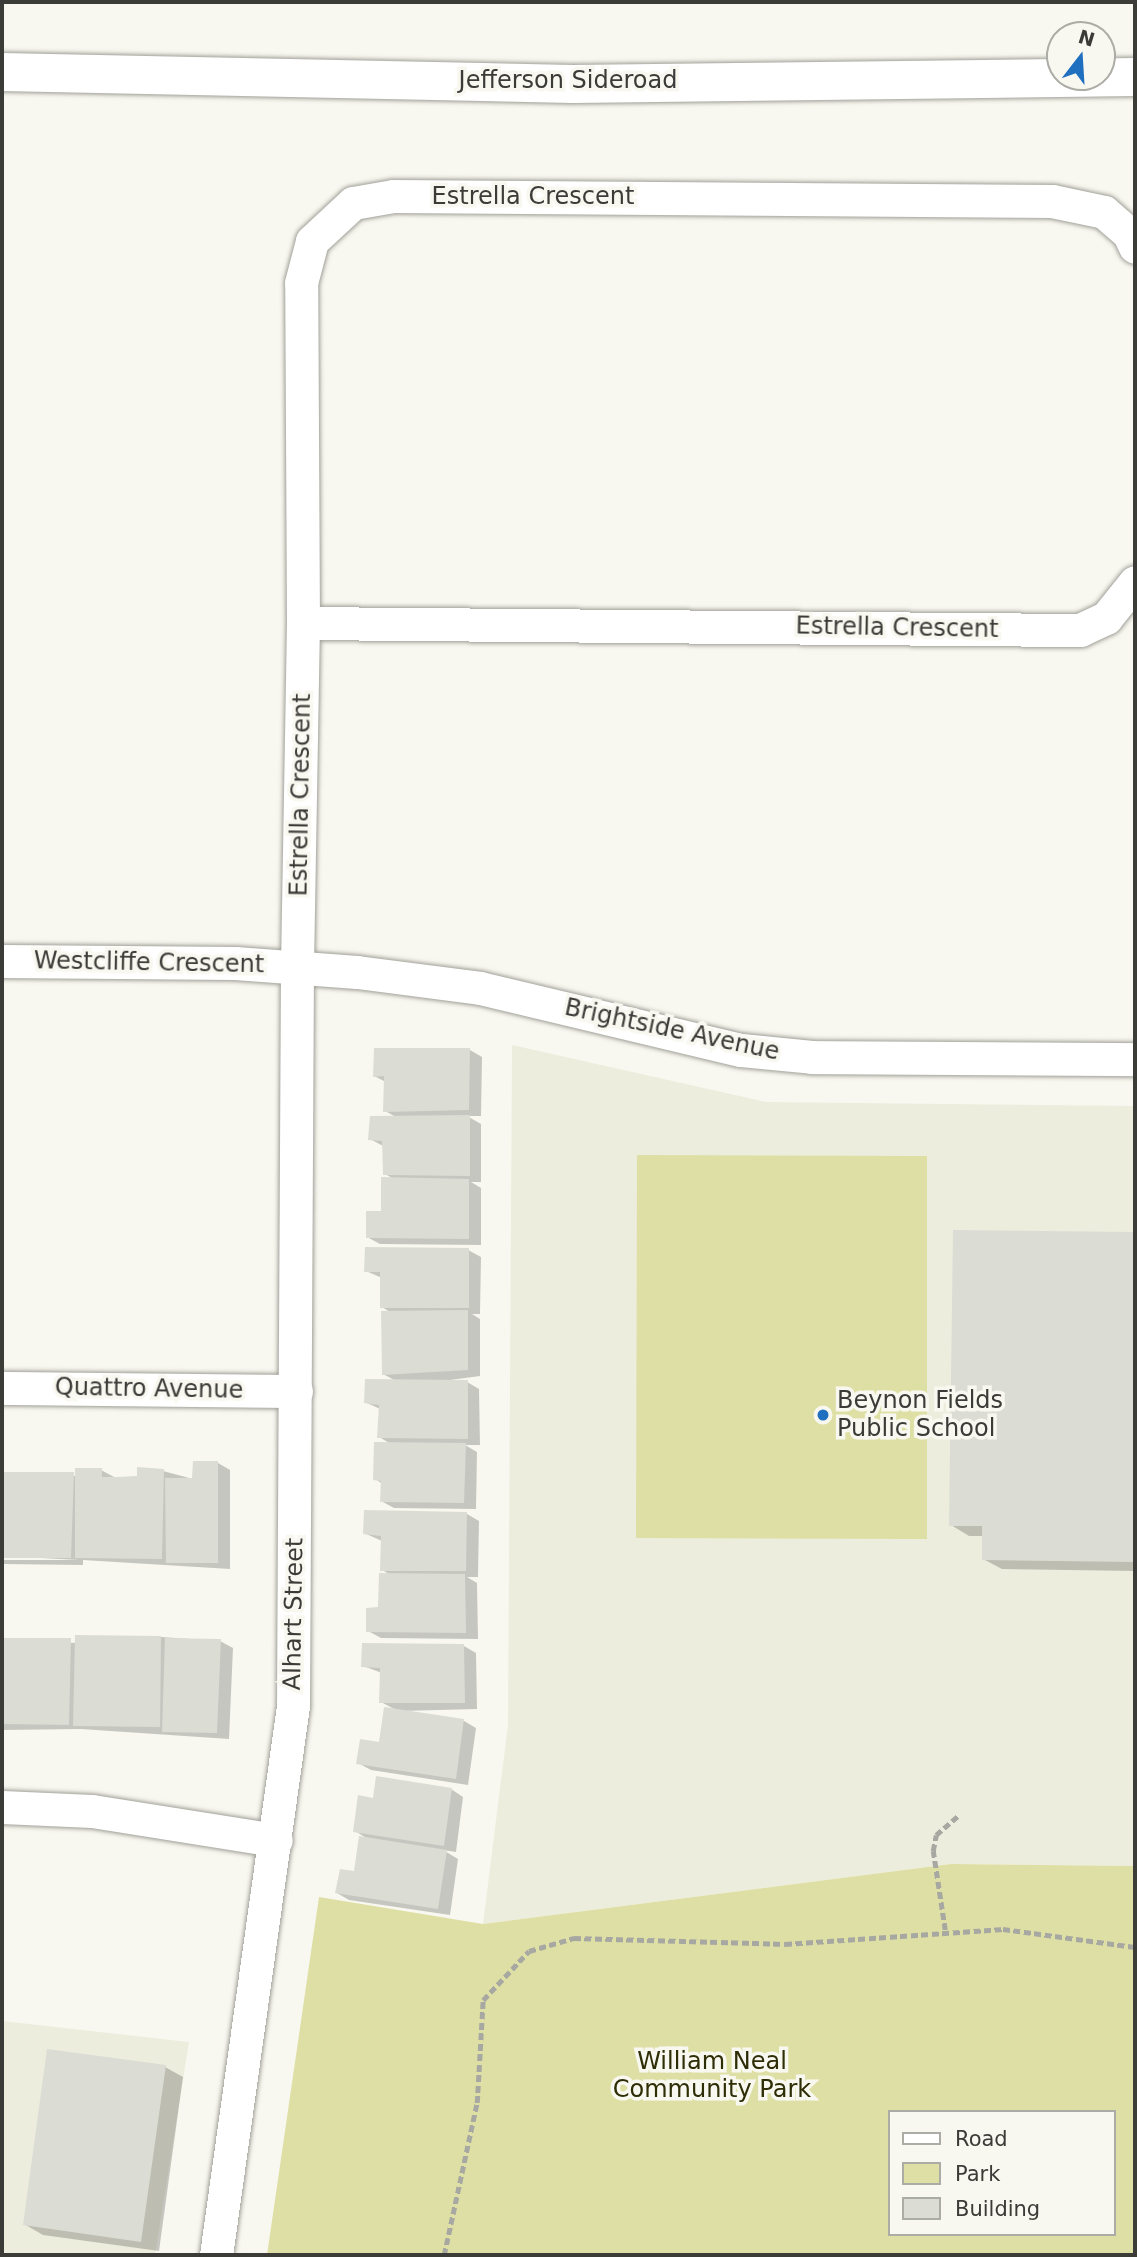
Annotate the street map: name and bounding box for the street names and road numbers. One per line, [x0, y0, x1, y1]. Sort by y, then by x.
street label: Jefferson Sideroad [459, 67, 677, 95]
street label: Estrella Crescent [432, 183, 634, 211]
street label: Estrella Crescent [795, 612, 999, 644]
street label: Estrella Crescent [285, 693, 317, 897]
street label: Westcliffe Crescent [34, 947, 264, 979]
street label: Brightside Avenue [562, 993, 782, 1067]
street label: Quattro Avenue [55, 1373, 243, 1405]
street label: Alhart Street [278, 1537, 310, 1691]

